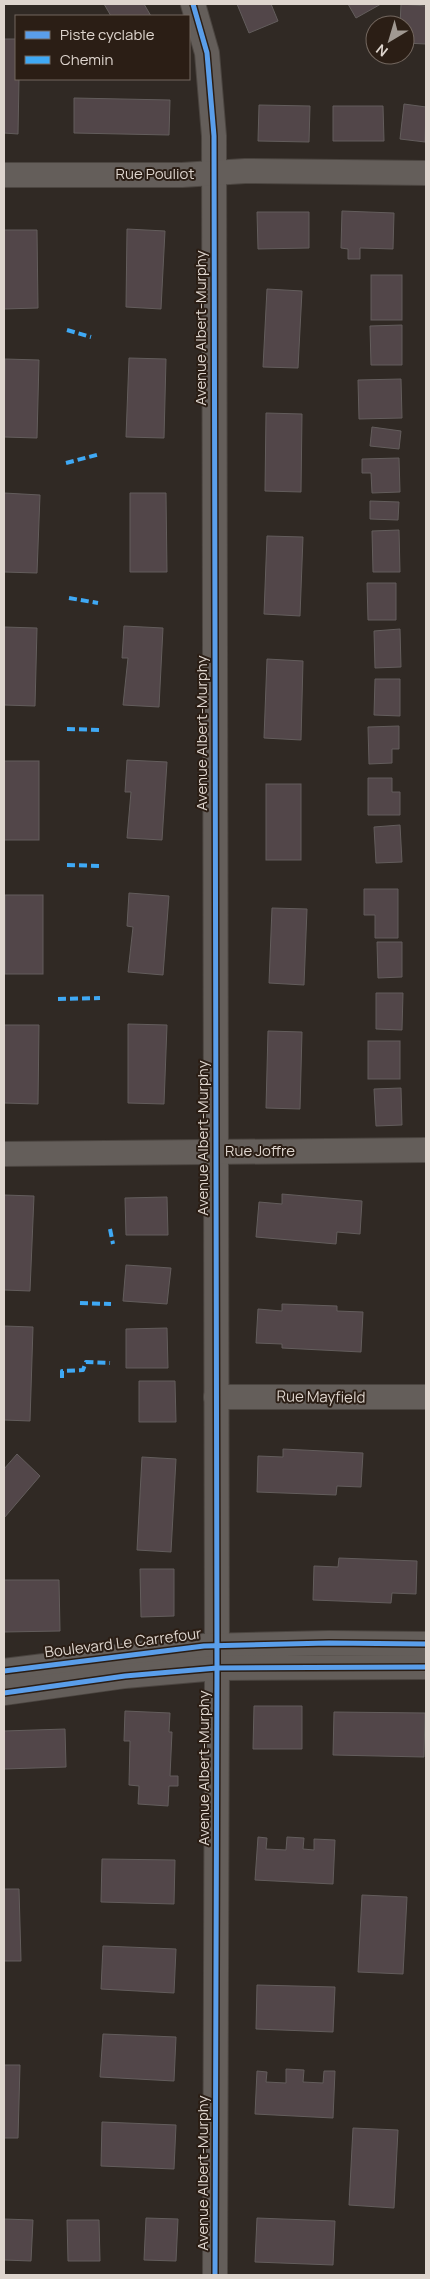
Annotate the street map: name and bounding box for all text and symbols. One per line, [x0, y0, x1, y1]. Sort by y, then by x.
legend [15, 15, 190, 80]
north arrow [365, 15, 415, 65]
text: Piste cyclable [60, 24, 155, 45]
text: N [372, 40, 392, 61]
text: Chemin [60, 49, 113, 70]
street label: Rue Pouliot [116, 163, 194, 184]
street label: Avenue Albert-Murphy [190, 250, 211, 406]
street label: Avenue Albert-Murphy [191, 655, 212, 811]
street label: Avenue Albert-Murphy [192, 1060, 213, 1216]
street label: Rue Joffre [225, 1140, 295, 1161]
street label: Rue Mayfield [276, 1385, 366, 1408]
street label: Boulevard Le Carrefour [43, 1622, 203, 1663]
street label: Avenue Albert-Murphy [193, 1690, 214, 1846]
street label: Avenue Albert-Murphy [192, 2095, 213, 2251]

